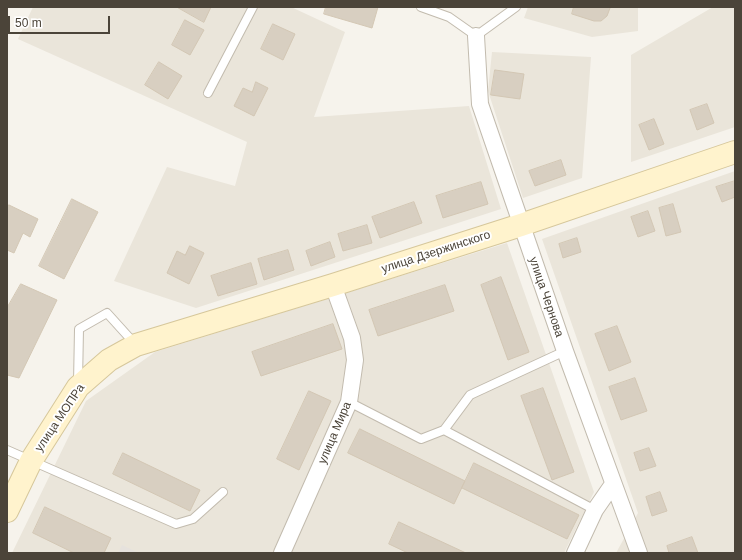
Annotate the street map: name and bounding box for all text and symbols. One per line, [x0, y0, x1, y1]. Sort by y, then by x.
scale bar [10, 8, 112, 34]
text: 50 m [15, 16, 42, 30]
street label: улица Дзержинского [380, 228, 492, 276]
street label: улица Чернова [526, 255, 566, 339]
street label: улица МОПРа [32, 381, 88, 455]
street label: улица Мира [315, 400, 355, 466]

